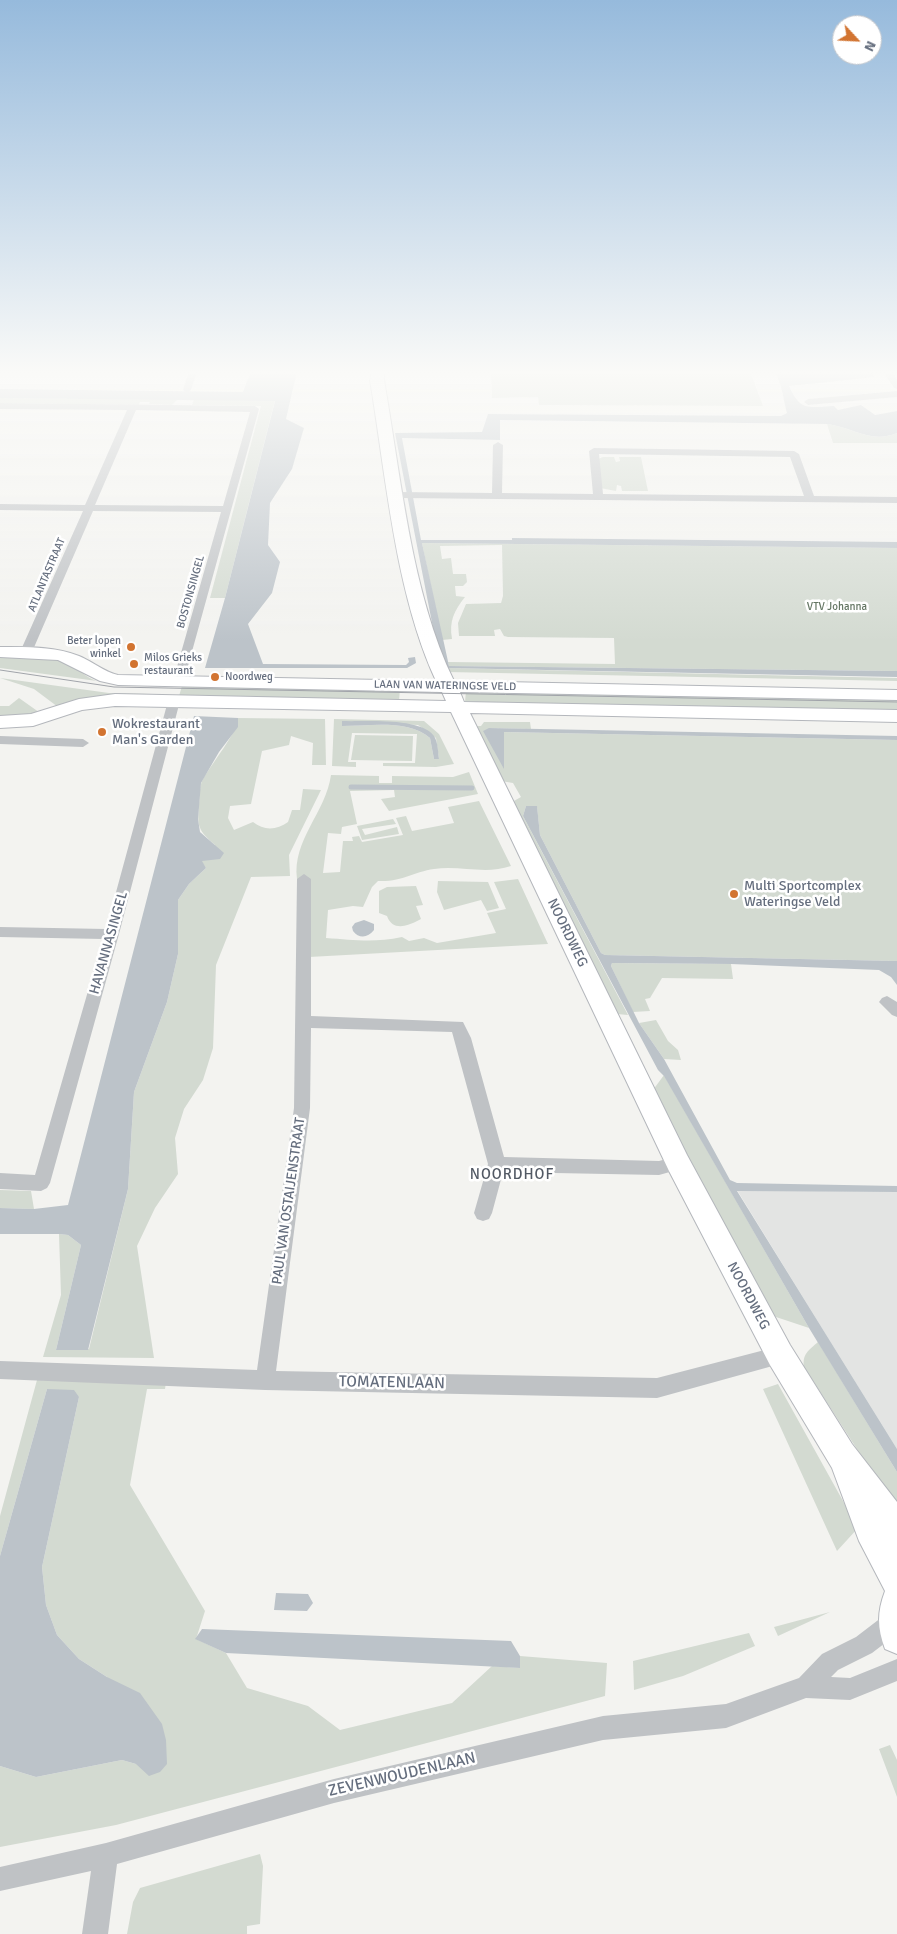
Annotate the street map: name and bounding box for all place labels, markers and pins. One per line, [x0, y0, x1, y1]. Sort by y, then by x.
place label: Beter lopen winkel [67, 634, 121, 660]
marker: Beter lopen winkel [125, 641, 137, 653]
place label: Milos Grieks restaurant [144, 651, 202, 677]
marker: Milos Grieks restaurant [128, 658, 140, 670]
place label: Noordweg [225, 670, 273, 684]
marker: Noordweg [209, 671, 221, 683]
place label: Wokrestaurant Man's Garden [112, 716, 200, 749]
marker: Wokrestaurant Man's Garden [96, 726, 108, 738]
place label: Multi Sportcomplex Wateringse Veld [744, 878, 861, 910]
marker: Multi Sportcomplex Wateringse Veld [728, 888, 740, 900]

